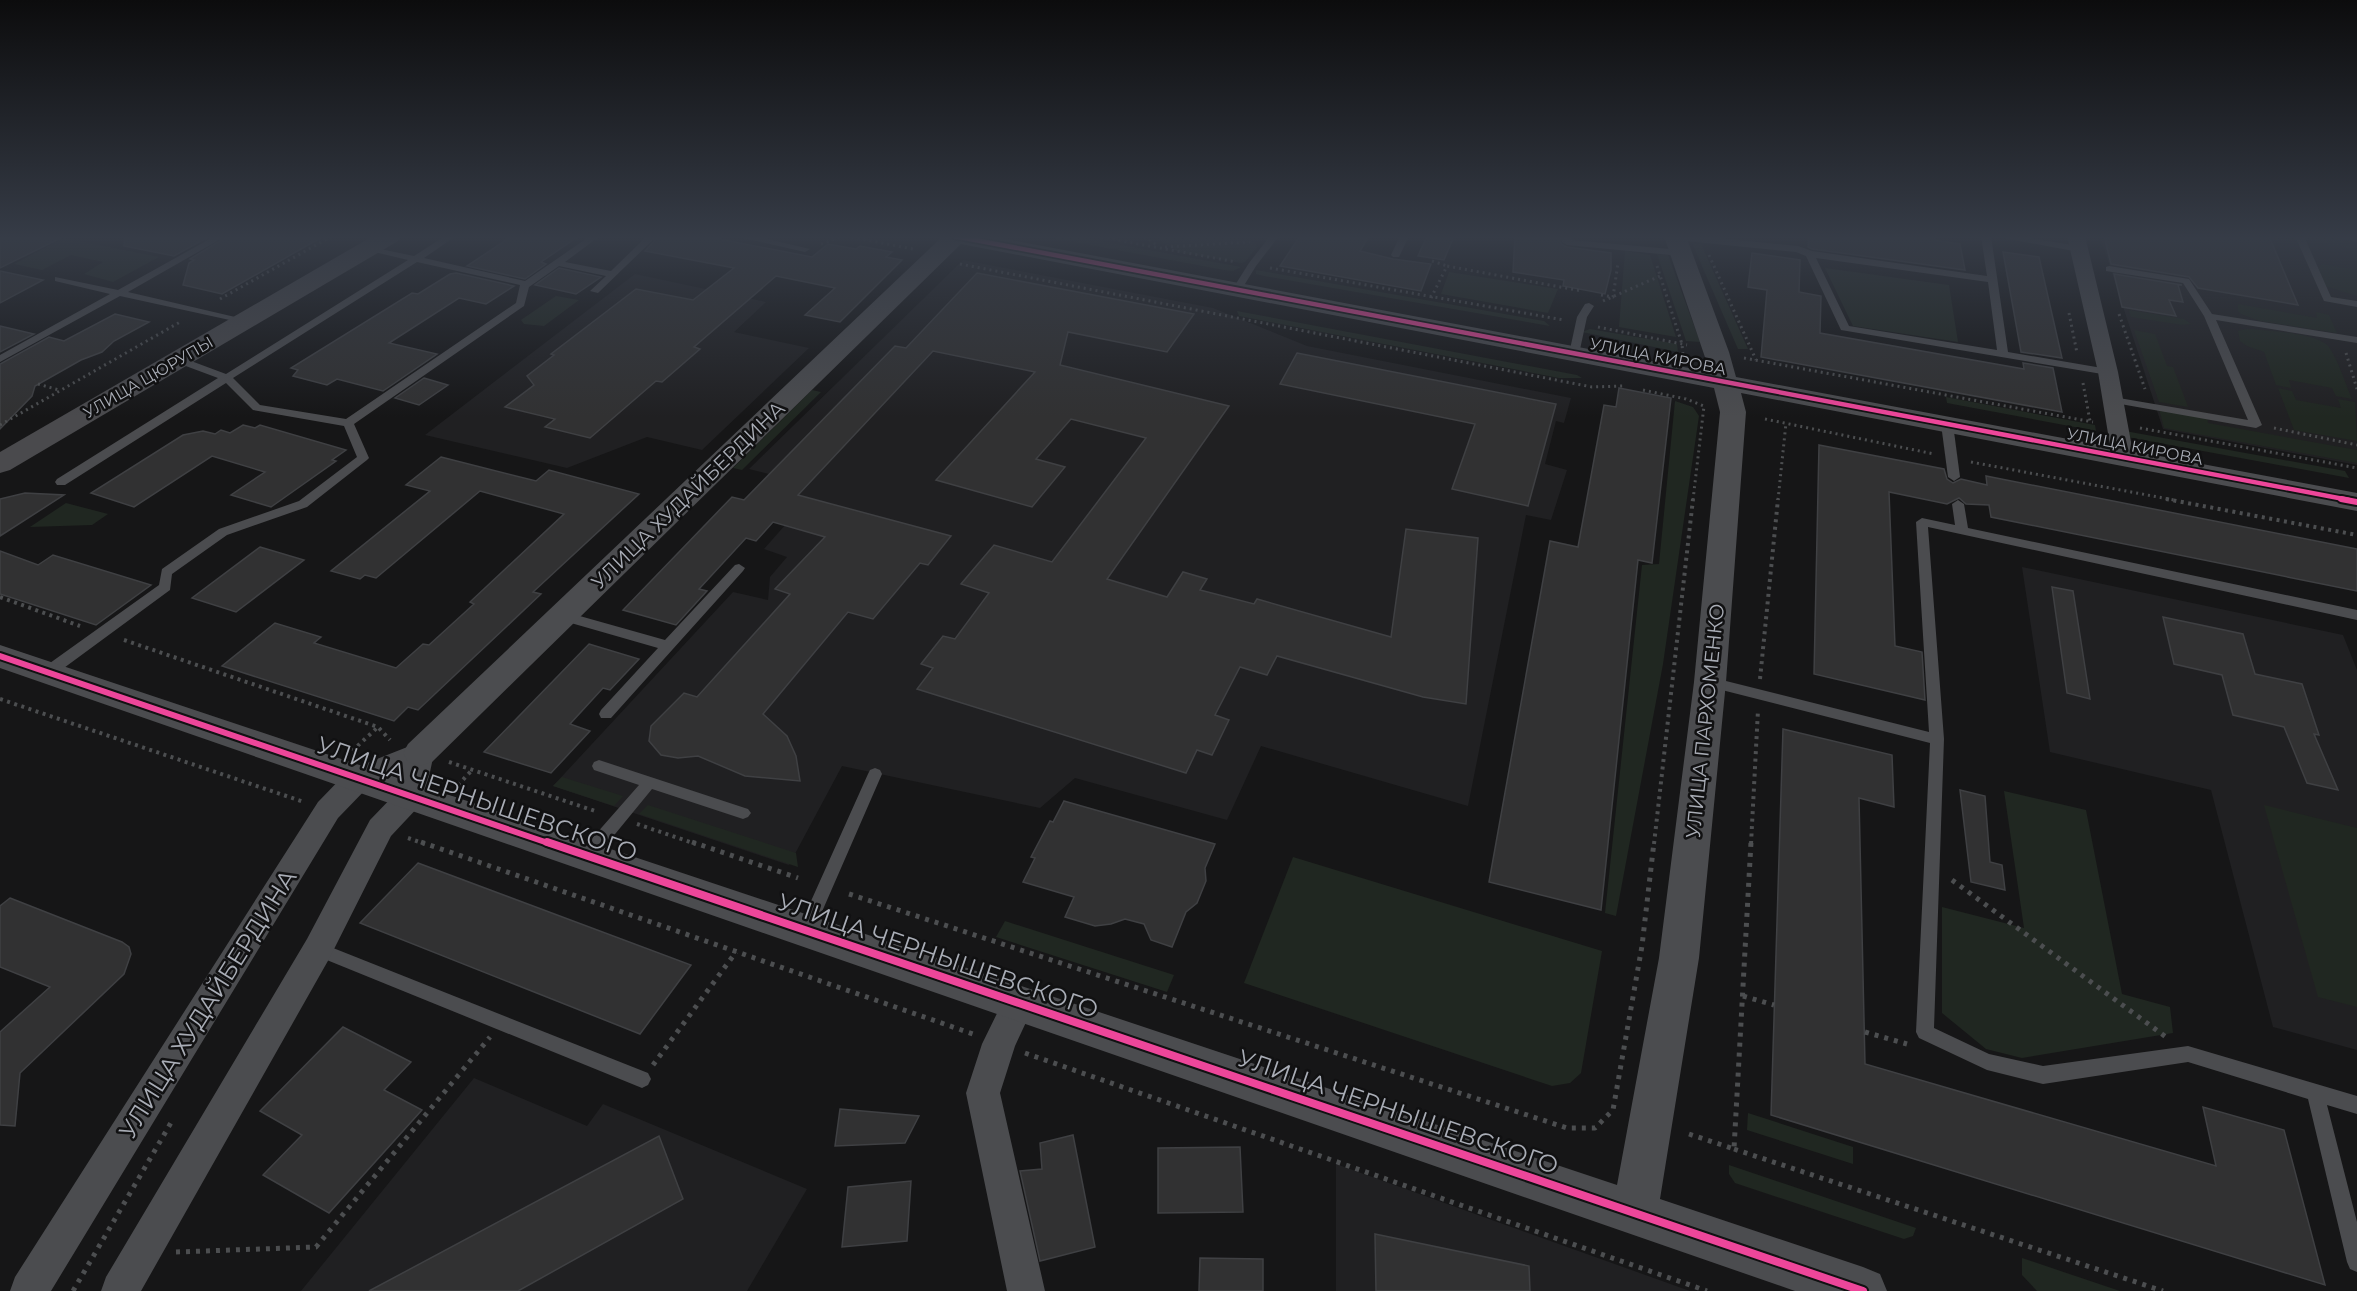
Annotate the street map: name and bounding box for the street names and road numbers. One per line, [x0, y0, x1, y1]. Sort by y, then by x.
street label: УЛИЦА ЦЮРУПЫ [80, 333, 217, 422]
street label: УЛИЦА КИРОВА [1588, 334, 1728, 379]
street label: УЛИЦА ХУДАЙБЕРДИНА [586, 396, 790, 594]
street label: УЛИЦА КИРОВА [2065, 424, 2205, 469]
street label: УЛИЦА ПАРХОМЕНКО [1681, 602, 1729, 840]
street label: УЛИЦА ЧЕРНЫШЕВСКОГО [313, 730, 641, 867]
street label: УЛИЦА ХУДАЙБЕРДИНА [113, 864, 303, 1144]
street label: УЛИЦА ЧЕРНЫШЕВСКОГО [774, 887, 1102, 1024]
street label: УЛИЦА ЧЕРНЫШЕВСКОГО [1234, 1043, 1562, 1180]

